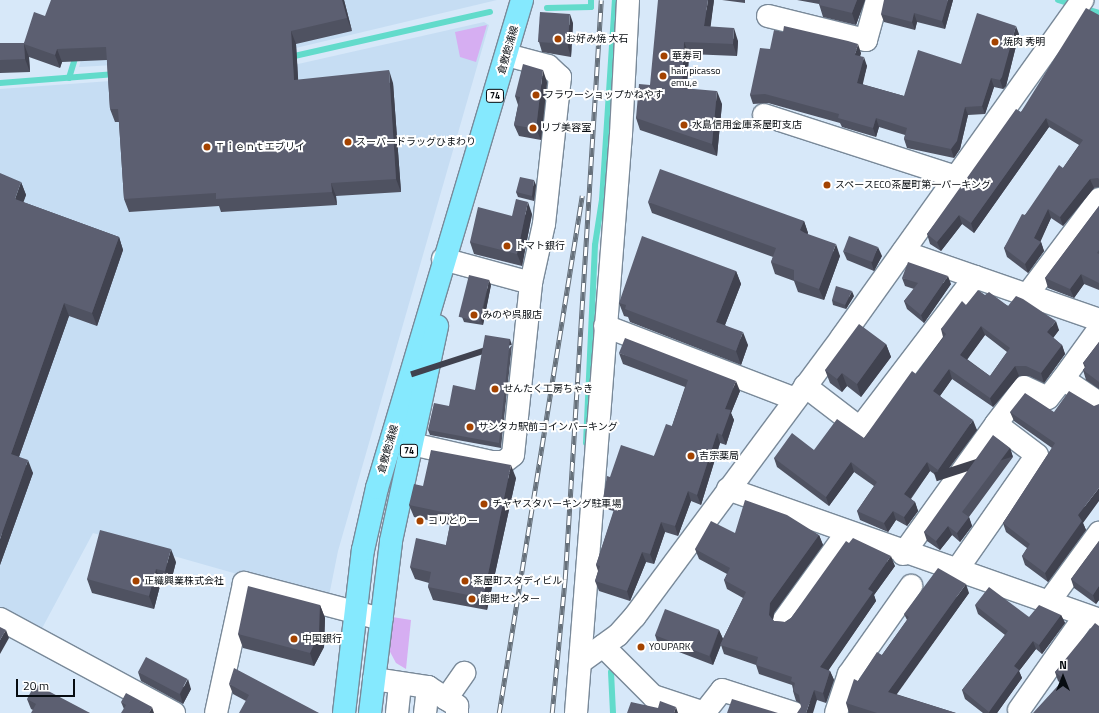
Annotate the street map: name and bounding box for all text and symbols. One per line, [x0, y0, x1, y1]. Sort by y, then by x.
street label: 倉敷飽浦線 [495, 24, 521, 76]
place label: お好み焼 大石 [566, 33, 628, 45]
marker: お好み焼 大石 [553, 34, 563, 44]
place label: 焼肉 秀明 [1003, 36, 1045, 48]
marker: 焼肉 秀明 [990, 37, 1000, 47]
place label: 華寿司 [672, 50, 702, 62]
marker: 華寿司 [659, 51, 669, 61]
place label: hair picasso emu,e [671, 64, 721, 88]
marker: hair picasso emu,e [658, 71, 668, 81]
road number: 74 [485, 89, 505, 103]
place label: フラワーショップかねやす [544, 89, 664, 101]
marker: フラワーショップかねやす [531, 90, 541, 100]
place label: 水島信用金庫茶屋町支店 [692, 119, 802, 131]
marker: 水島信用金庫茶屋町支店 [679, 120, 689, 130]
place label: リブ美容室 [541, 122, 591, 134]
marker: リブ美容室 [528, 123, 538, 133]
place label: スーパードラッグひまわり [356, 136, 476, 148]
marker: スーパードラッグひまわり [343, 137, 353, 147]
place label: Ｔｉｅｎｔエブリイ [215, 141, 305, 153]
marker: Ｔｉｅｎｔエブリイ [202, 142, 212, 152]
place label: スペースECO茶屋町第一パーキング [835, 179, 992, 191]
marker: スペースECO茶屋町第一パーキング [822, 180, 832, 190]
place label: トマト銀行 [515, 240, 565, 252]
marker: トマト銀行 [502, 241, 512, 251]
place label: みのや呉服店 [482, 309, 542, 321]
marker: みのや呉服店 [469, 310, 479, 320]
place label: せんたく工房ちゃき [503, 383, 593, 395]
marker: せんたく工房ちゃき [490, 384, 500, 394]
place label: サンタカ駅前コインパーキング [478, 421, 618, 433]
marker: サンタカ駅前コインパーキング [465, 422, 475, 432]
street label: 倉敷飽浦線 [375, 423, 401, 475]
road number: 74 [399, 444, 419, 458]
place label: 吉宗薬局 [699, 450, 739, 462]
marker: 吉宗薬局 [686, 451, 696, 461]
place label: チャヤスタパーキング駐車場 [492, 498, 622, 510]
marker: チャヤスタパーキング駐車場 [479, 499, 489, 509]
place label: コリとりー [428, 515, 478, 527]
marker: コリとりー [415, 516, 425, 526]
place label: 正織興業株式会社 [144, 575, 224, 587]
place label: 茶屋町スタディビル [473, 575, 563, 587]
marker: 正織興業株式会社 [131, 576, 141, 586]
marker: 茶屋町スタディビル [460, 576, 470, 586]
place label: 能開センター [480, 593, 540, 605]
marker: 能開センター [467, 594, 477, 604]
place label: 中国銀行 [302, 633, 342, 645]
marker: 中国銀行 [289, 634, 299, 644]
place label: YOUPARK [649, 641, 691, 653]
marker: YOUPARK [636, 642, 646, 652]
north arrow [1043, 657, 1083, 697]
text: N [1059, 657, 1067, 673]
scale bar [18, 671, 77, 697]
text: 20 m [23, 676, 49, 695]

